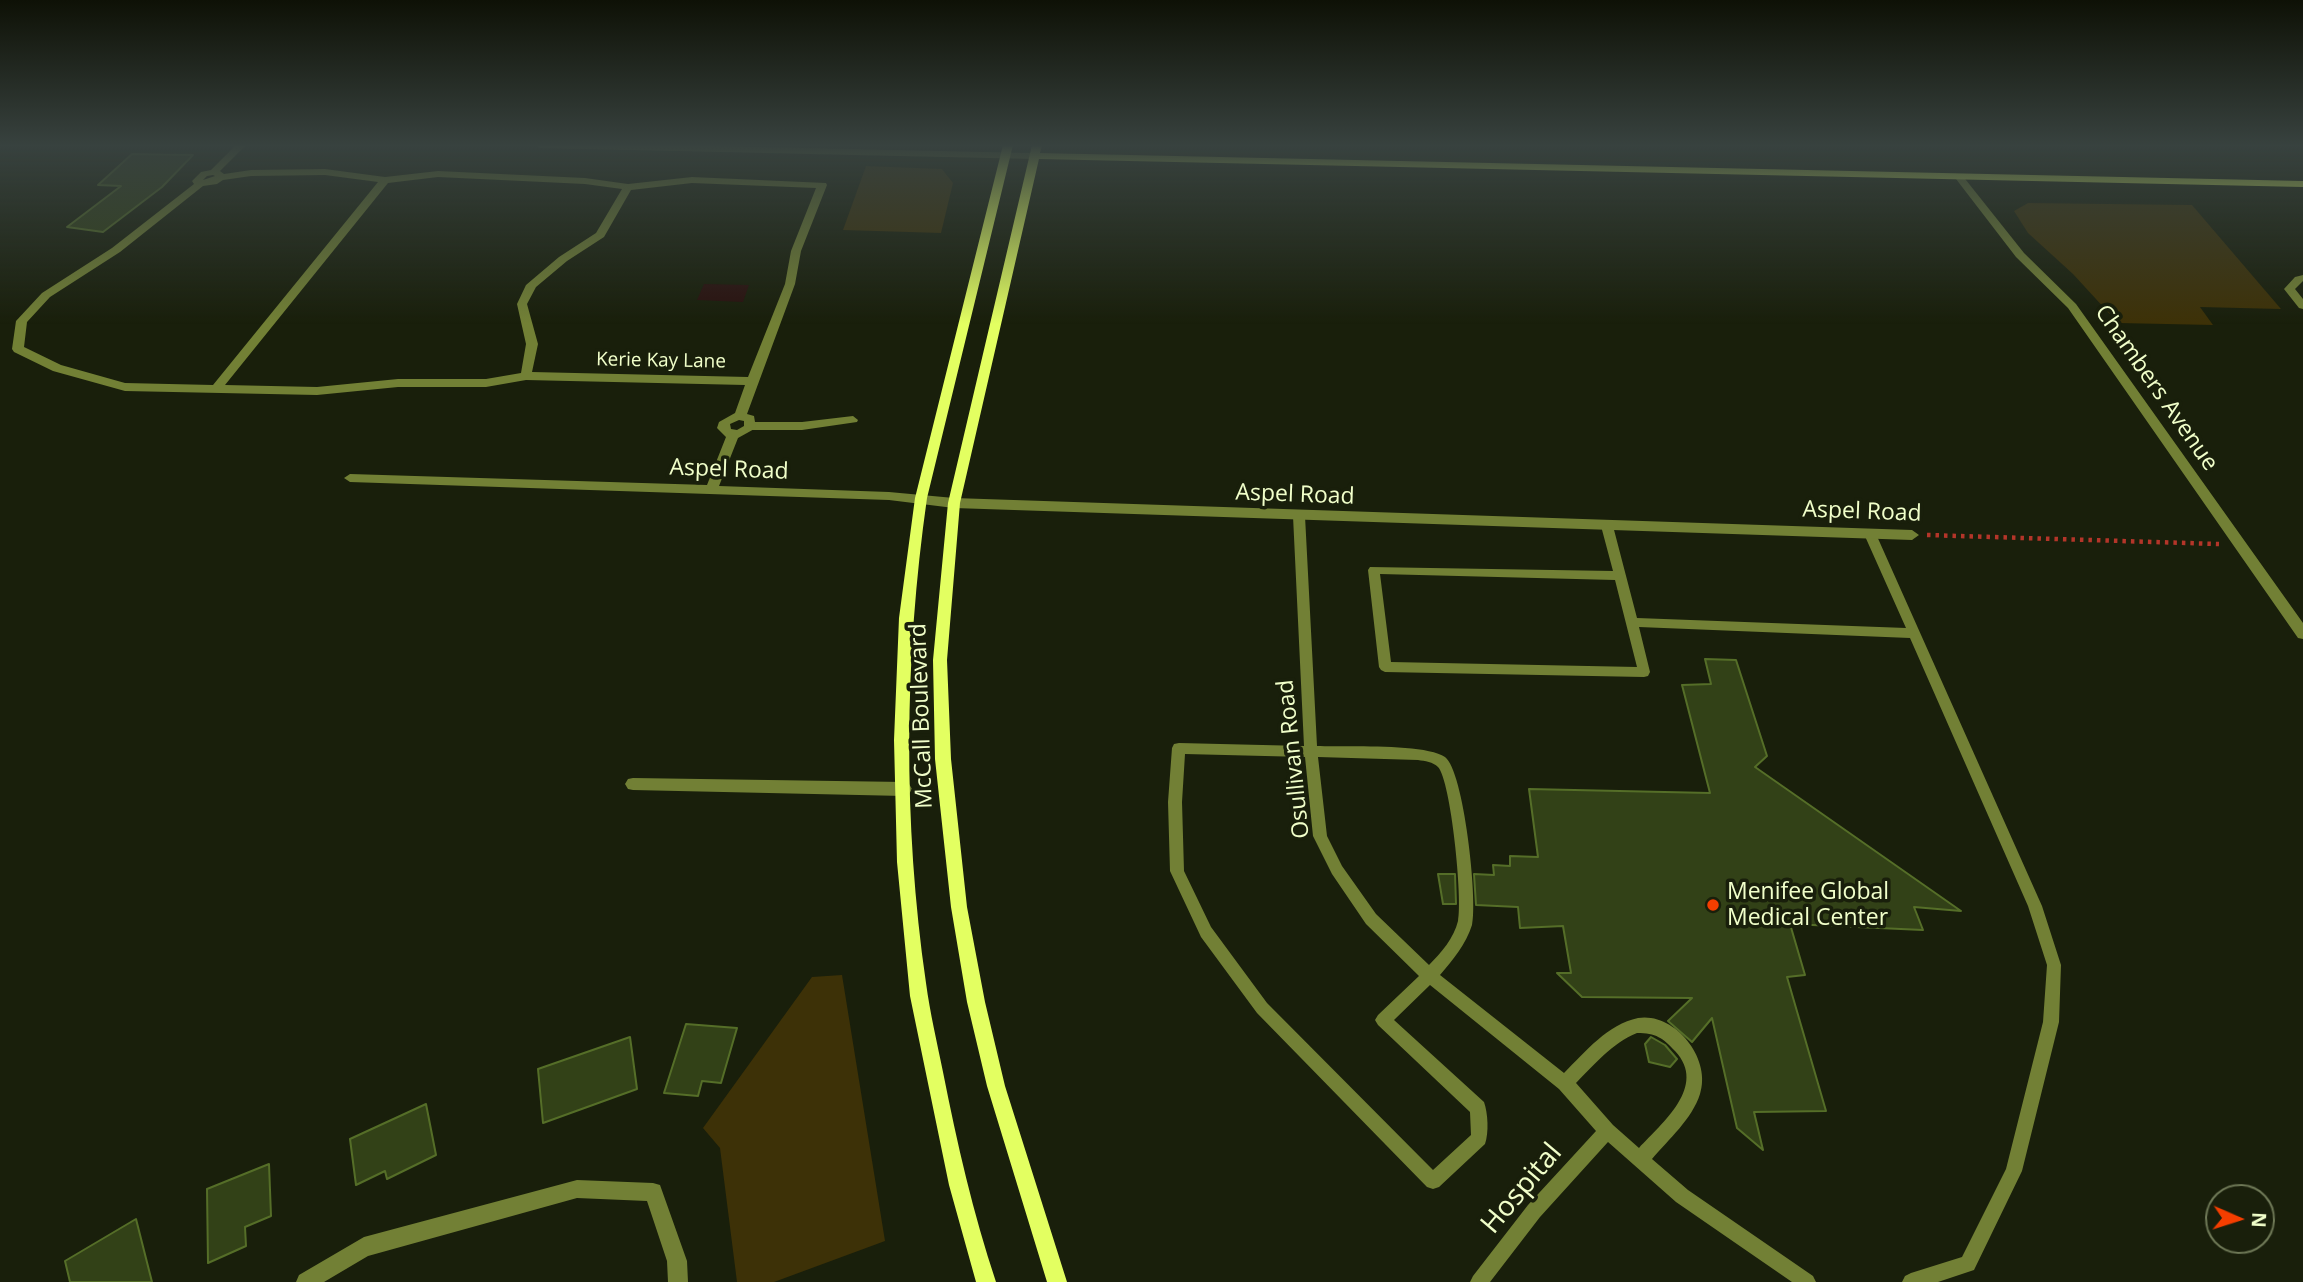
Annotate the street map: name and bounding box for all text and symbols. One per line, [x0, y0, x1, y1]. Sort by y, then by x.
street label: Chambers Avenue [2088, 300, 2224, 476]
street label: Kerie Kay Lane [596, 348, 726, 374]
street label: Aspel Road [669, 454, 789, 486]
street label: Aspel Road [1235, 479, 1355, 511]
street label: Aspel Road [1802, 496, 1922, 528]
street label: McCall Boulevard [905, 623, 939, 809]
street label: Osullivan Road [1272, 678, 1316, 840]
place label: Menifee Global Medical Center [1727, 878, 1889, 932]
marker: Menifee Global Medical Center [1705, 897, 1721, 913]
street label: Hospital [1475, 1137, 1569, 1241]
north arrow [2205, 1184, 2275, 1254]
text: N [2246, 1212, 2272, 1228]

